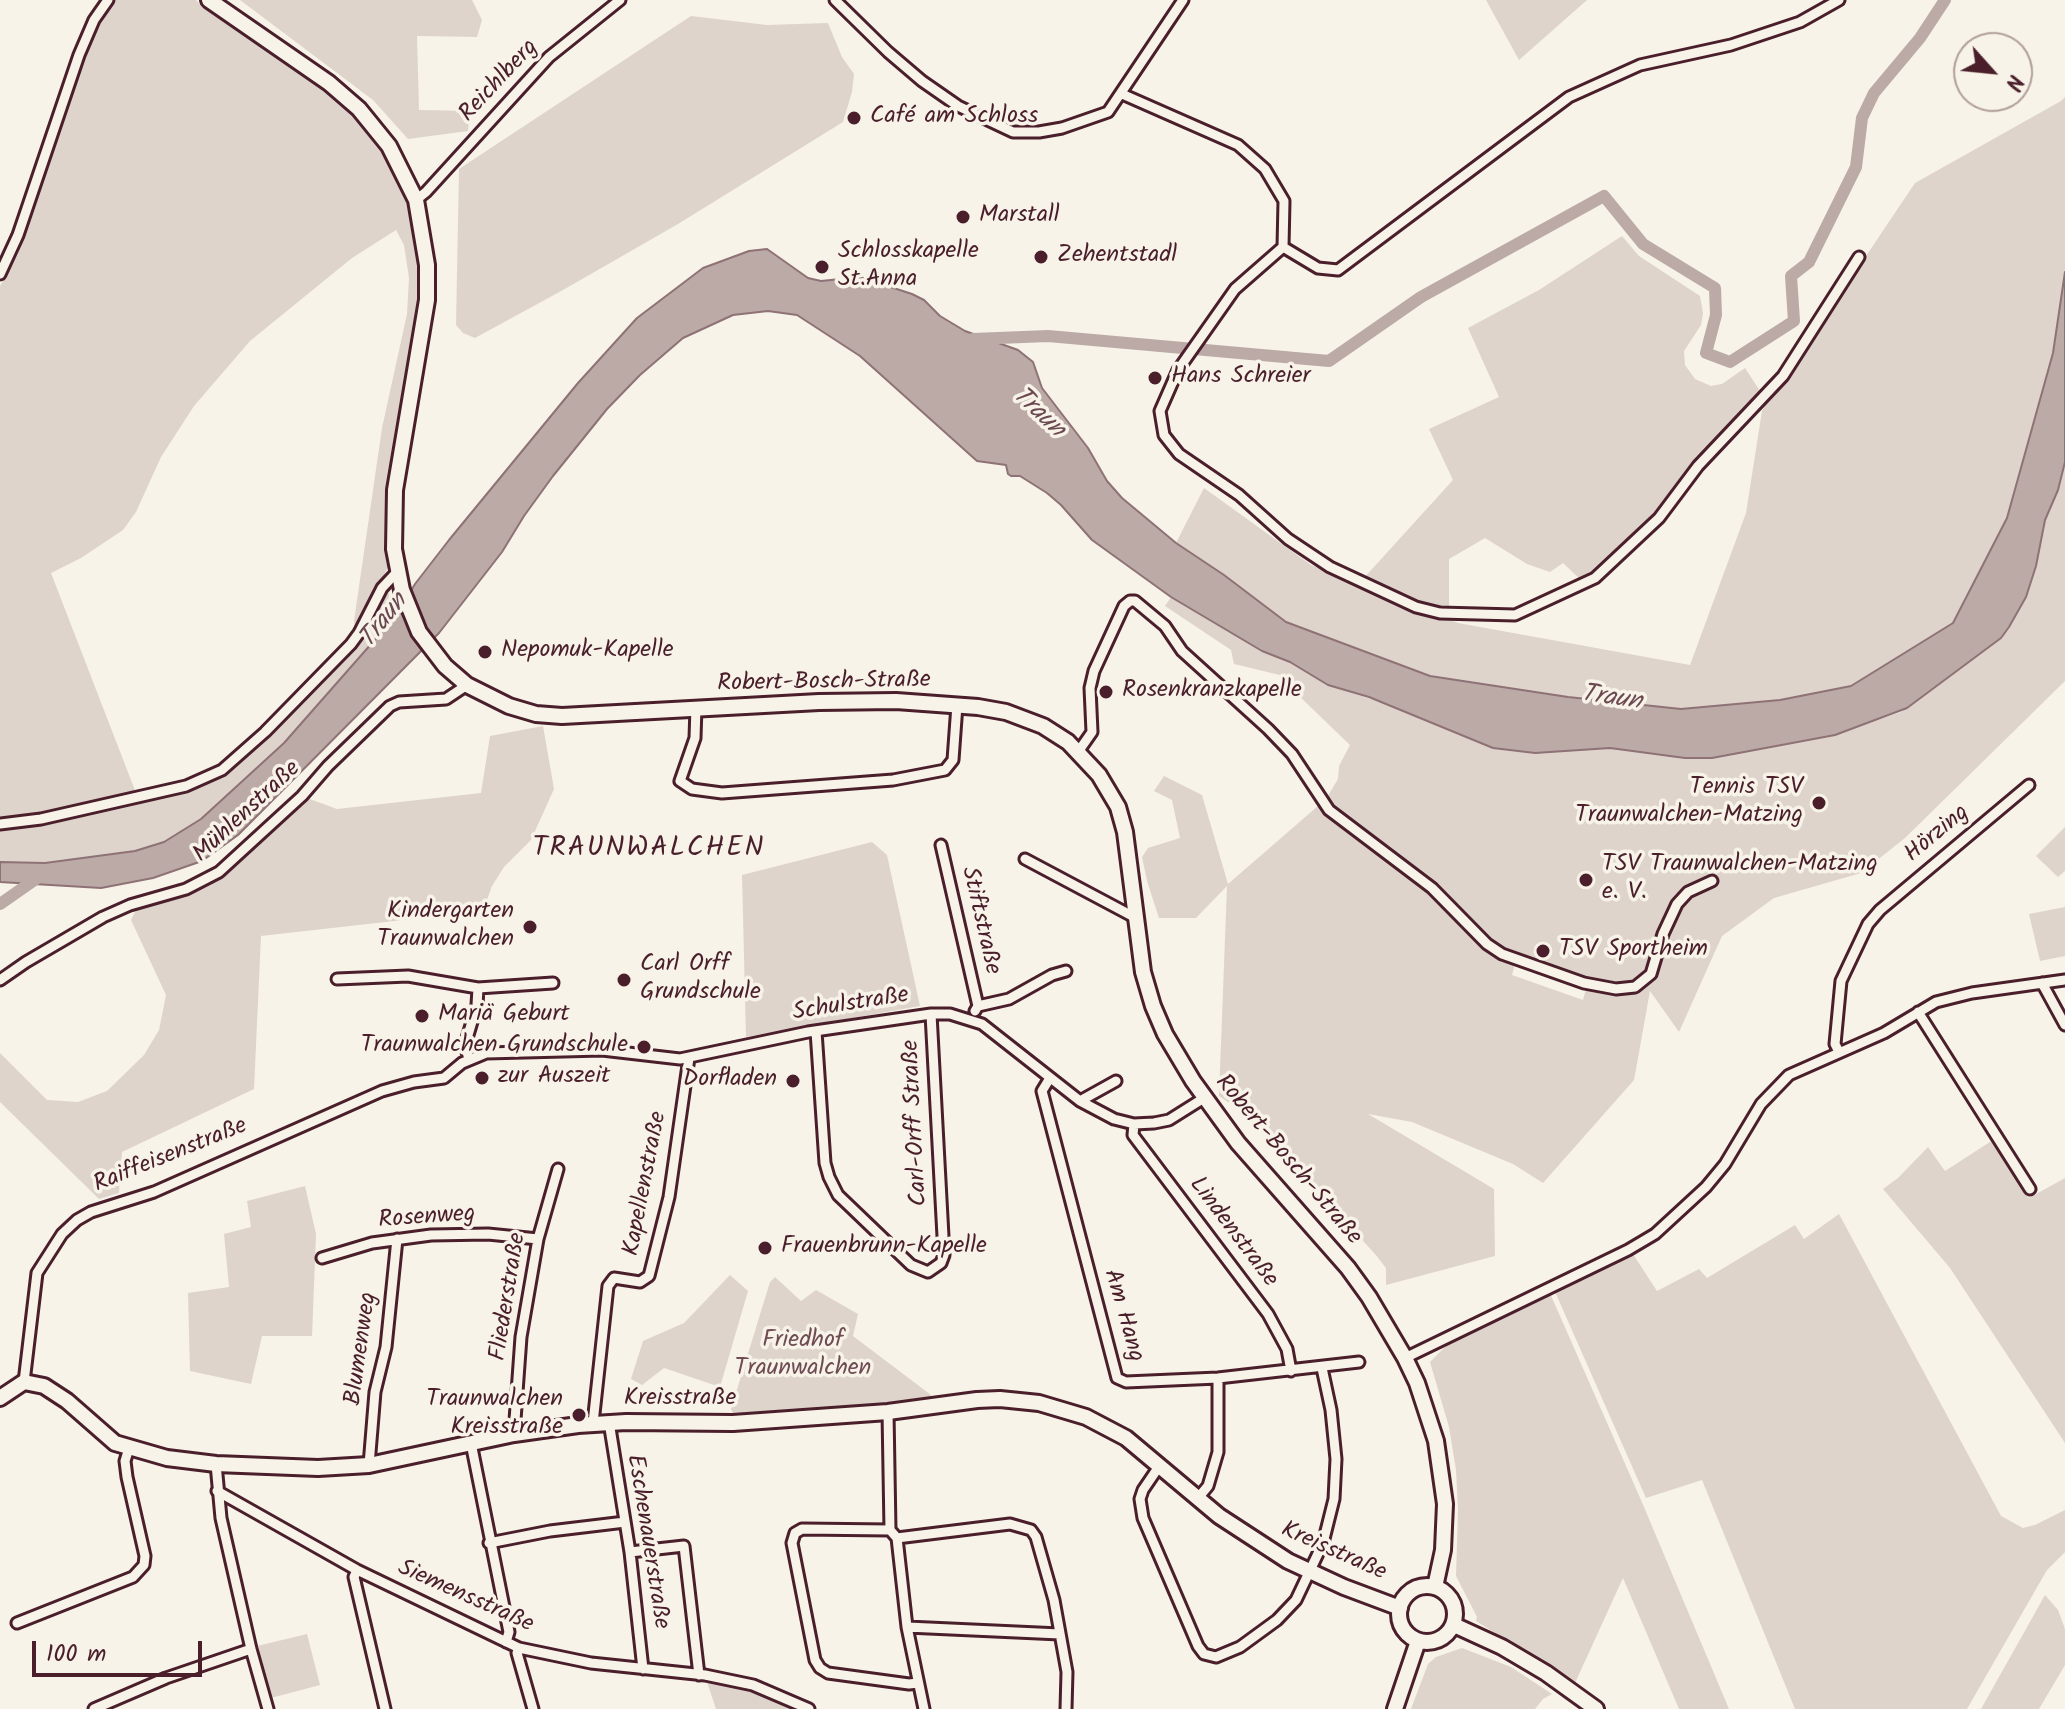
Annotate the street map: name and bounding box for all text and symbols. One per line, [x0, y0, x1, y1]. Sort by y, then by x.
north arrow [1953, 32, 2033, 112]
street label: Reichlberg [454, 35, 546, 129]
text: N [1994, 68, 2032, 96]
place label: Café am Schloss [870, 104, 1038, 132]
marker: Café am Schloss [845, 109, 863, 127]
place label: Marstall [979, 203, 1060, 231]
marker: Marstall [954, 208, 972, 226]
place label: Schlosskapelle St.Anna [838, 239, 979, 295]
place label: Zehentstadl [1057, 243, 1177, 271]
marker: Zehentstadl [1032, 248, 1050, 266]
marker: Schlosskapelle St.Anna [813, 258, 831, 276]
place label: Hans Schreier [1171, 364, 1310, 392]
marker: Hans Schreier [1146, 369, 1164, 387]
water label: Traun [1004, 382, 1070, 446]
water label: Traun [354, 588, 416, 656]
place label: Nepomuk-Kapelle [501, 638, 674, 666]
marker: Nepomuk-Kapelle [476, 643, 494, 661]
street label: Robert-Bosch-Straße [717, 668, 931, 700]
place label: Rosenkranzkapelle [1122, 678, 1302, 706]
water label: Traun [1579, 680, 1643, 720]
marker: Rosenkranzkapelle [1097, 683, 1115, 701]
street label: Mühlenstraße [188, 756, 308, 870]
place label: Tennis TSV Traunwalchen-Matzing [1575, 775, 1803, 831]
marker: Tennis TSV Traunwalchen-Matzing [1810, 794, 1828, 812]
street label: Hörzing [1900, 800, 1976, 870]
district label: TRAUNWALCHEN [532, 833, 766, 867]
place label: TSV Traunwalchen-Matzing e. V. [1602, 852, 1878, 908]
street label: Stiftstraße [953, 864, 1005, 978]
marker: TSV Traunwalchen-Matzing e. V. [1577, 871, 1595, 889]
place label: Kindergarten Traunwalchen [377, 899, 514, 955]
marker: Kindergarten Traunwalchen [521, 918, 539, 936]
place label: TSV Sportheim [1559, 937, 1708, 965]
marker: TSV Sportheim [1534, 942, 1552, 960]
place label: Carl Orff Grundschule [640, 952, 761, 1008]
marker: Carl Orff Grundschule [615, 971, 633, 989]
street label: Schulstraße [791, 983, 911, 1029]
place label: Mariä Geburt [438, 1002, 570, 1030]
marker: Mariä Geburt [413, 1007, 431, 1025]
place label: Traunwalchen Grundschule [361, 1033, 628, 1061]
marker: Traunwalchen Grundschule [635, 1038, 653, 1056]
street label: Carl-Orff Straße [898, 1039, 936, 1207]
place label: zur Auszeit [498, 1064, 610, 1092]
place label: Dorfladen [683, 1067, 777, 1095]
marker: zur Auszeit [473, 1069, 491, 1087]
street label: Robert-Bosch-Straße [1207, 1070, 1367, 1252]
marker: Dorfladen [784, 1072, 802, 1090]
street label: Kapellenstraße [619, 1109, 675, 1259]
street label: Raiffeisenstraße [90, 1113, 252, 1201]
street label: Lindenstraße [1181, 1172, 1283, 1294]
street label: Rosenweg [378, 1201, 476, 1237]
street label: Fliederstraße [486, 1231, 534, 1363]
place label: Frauenbrunn-Kapelle [781, 1234, 987, 1262]
marker: Frauenbrunn-Kapelle [756, 1239, 774, 1257]
street label: Am Hang [1095, 1266, 1149, 1366]
street label: Blumenweg [341, 1291, 385, 1407]
park label: Friedhof Traunwalchen [735, 1328, 871, 1384]
street label: Kreisstraße [624, 1386, 736, 1414]
place label: Traunwalchen Kreisstraße [426, 1387, 563, 1443]
marker: Traunwalchen Kreisstraße [570, 1406, 588, 1424]
street label: Eschenauerstraße [618, 1453, 674, 1631]
street label: Kreisstraße [1276, 1517, 1390, 1589]
street label: Siemensstraße [393, 1555, 537, 1641]
scale bar [36, 1625, 206, 1675]
text: 100 m [46, 1635, 106, 1674]

